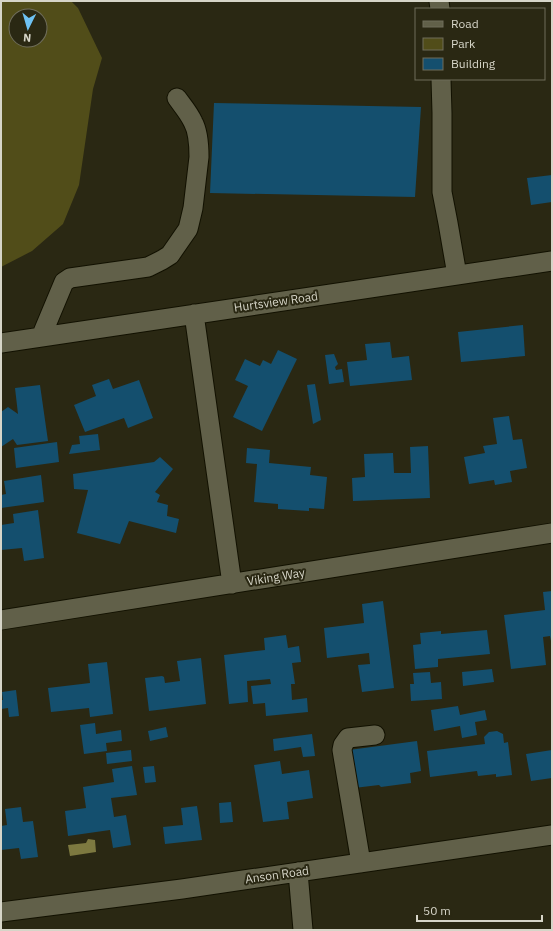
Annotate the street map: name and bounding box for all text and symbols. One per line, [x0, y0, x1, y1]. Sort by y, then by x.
north arrow [8, 8, 48, 48]
legend [415, 8, 545, 80]
text: Road [451, 16, 479, 31]
text: N [23, 31, 32, 45]
text: Park [451, 36, 476, 51]
text: Building [451, 56, 496, 71]
street label: Hurtsview Road [233, 288, 319, 315]
street label: Viking Way [246, 565, 306, 588]
street label: Anson Road [244, 863, 310, 886]
scale bar [417, 897, 542, 923]
text: 50 m [423, 903, 451, 918]

